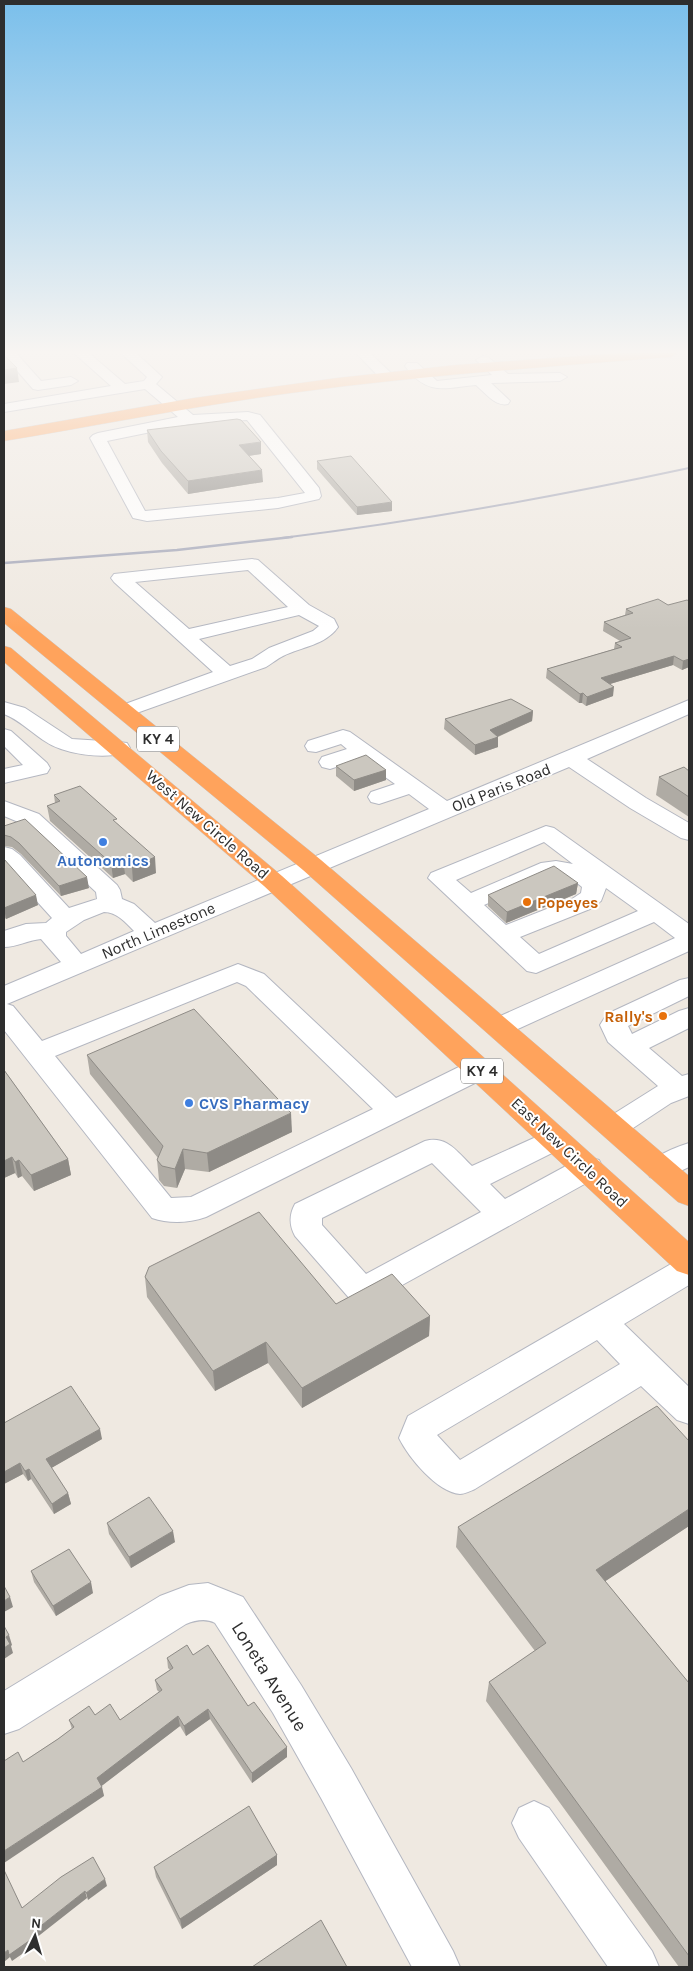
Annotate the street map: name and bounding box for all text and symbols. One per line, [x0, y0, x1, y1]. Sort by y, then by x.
road number: KY 4 [137, 726, 179, 752]
street label: Old Paris Road [449, 759, 554, 816]
street label: West New Circle Road [142, 766, 273, 883]
marker: Autonomics [97, 836, 109, 848]
place label: Autonomics [57, 851, 149, 870]
place label: Popeyes [537, 893, 599, 912]
marker: Popeyes [521, 896, 533, 908]
street label: North Limestone [99, 898, 218, 963]
place label: Rally's [604, 1007, 653, 1026]
marker: Rally's [657, 1010, 669, 1022]
road number: KY 4 [461, 1058, 503, 1084]
street label: East New Circle Road [507, 1093, 632, 1211]
place label: CVS Pharmacy [199, 1094, 309, 1113]
marker: CVS Pharmacy [183, 1097, 195, 1109]
street label: Loneta Avenue [227, 1618, 312, 1735]
north arrow [10, 1911, 60, 1961]
text: N [30, 1915, 42, 1932]

